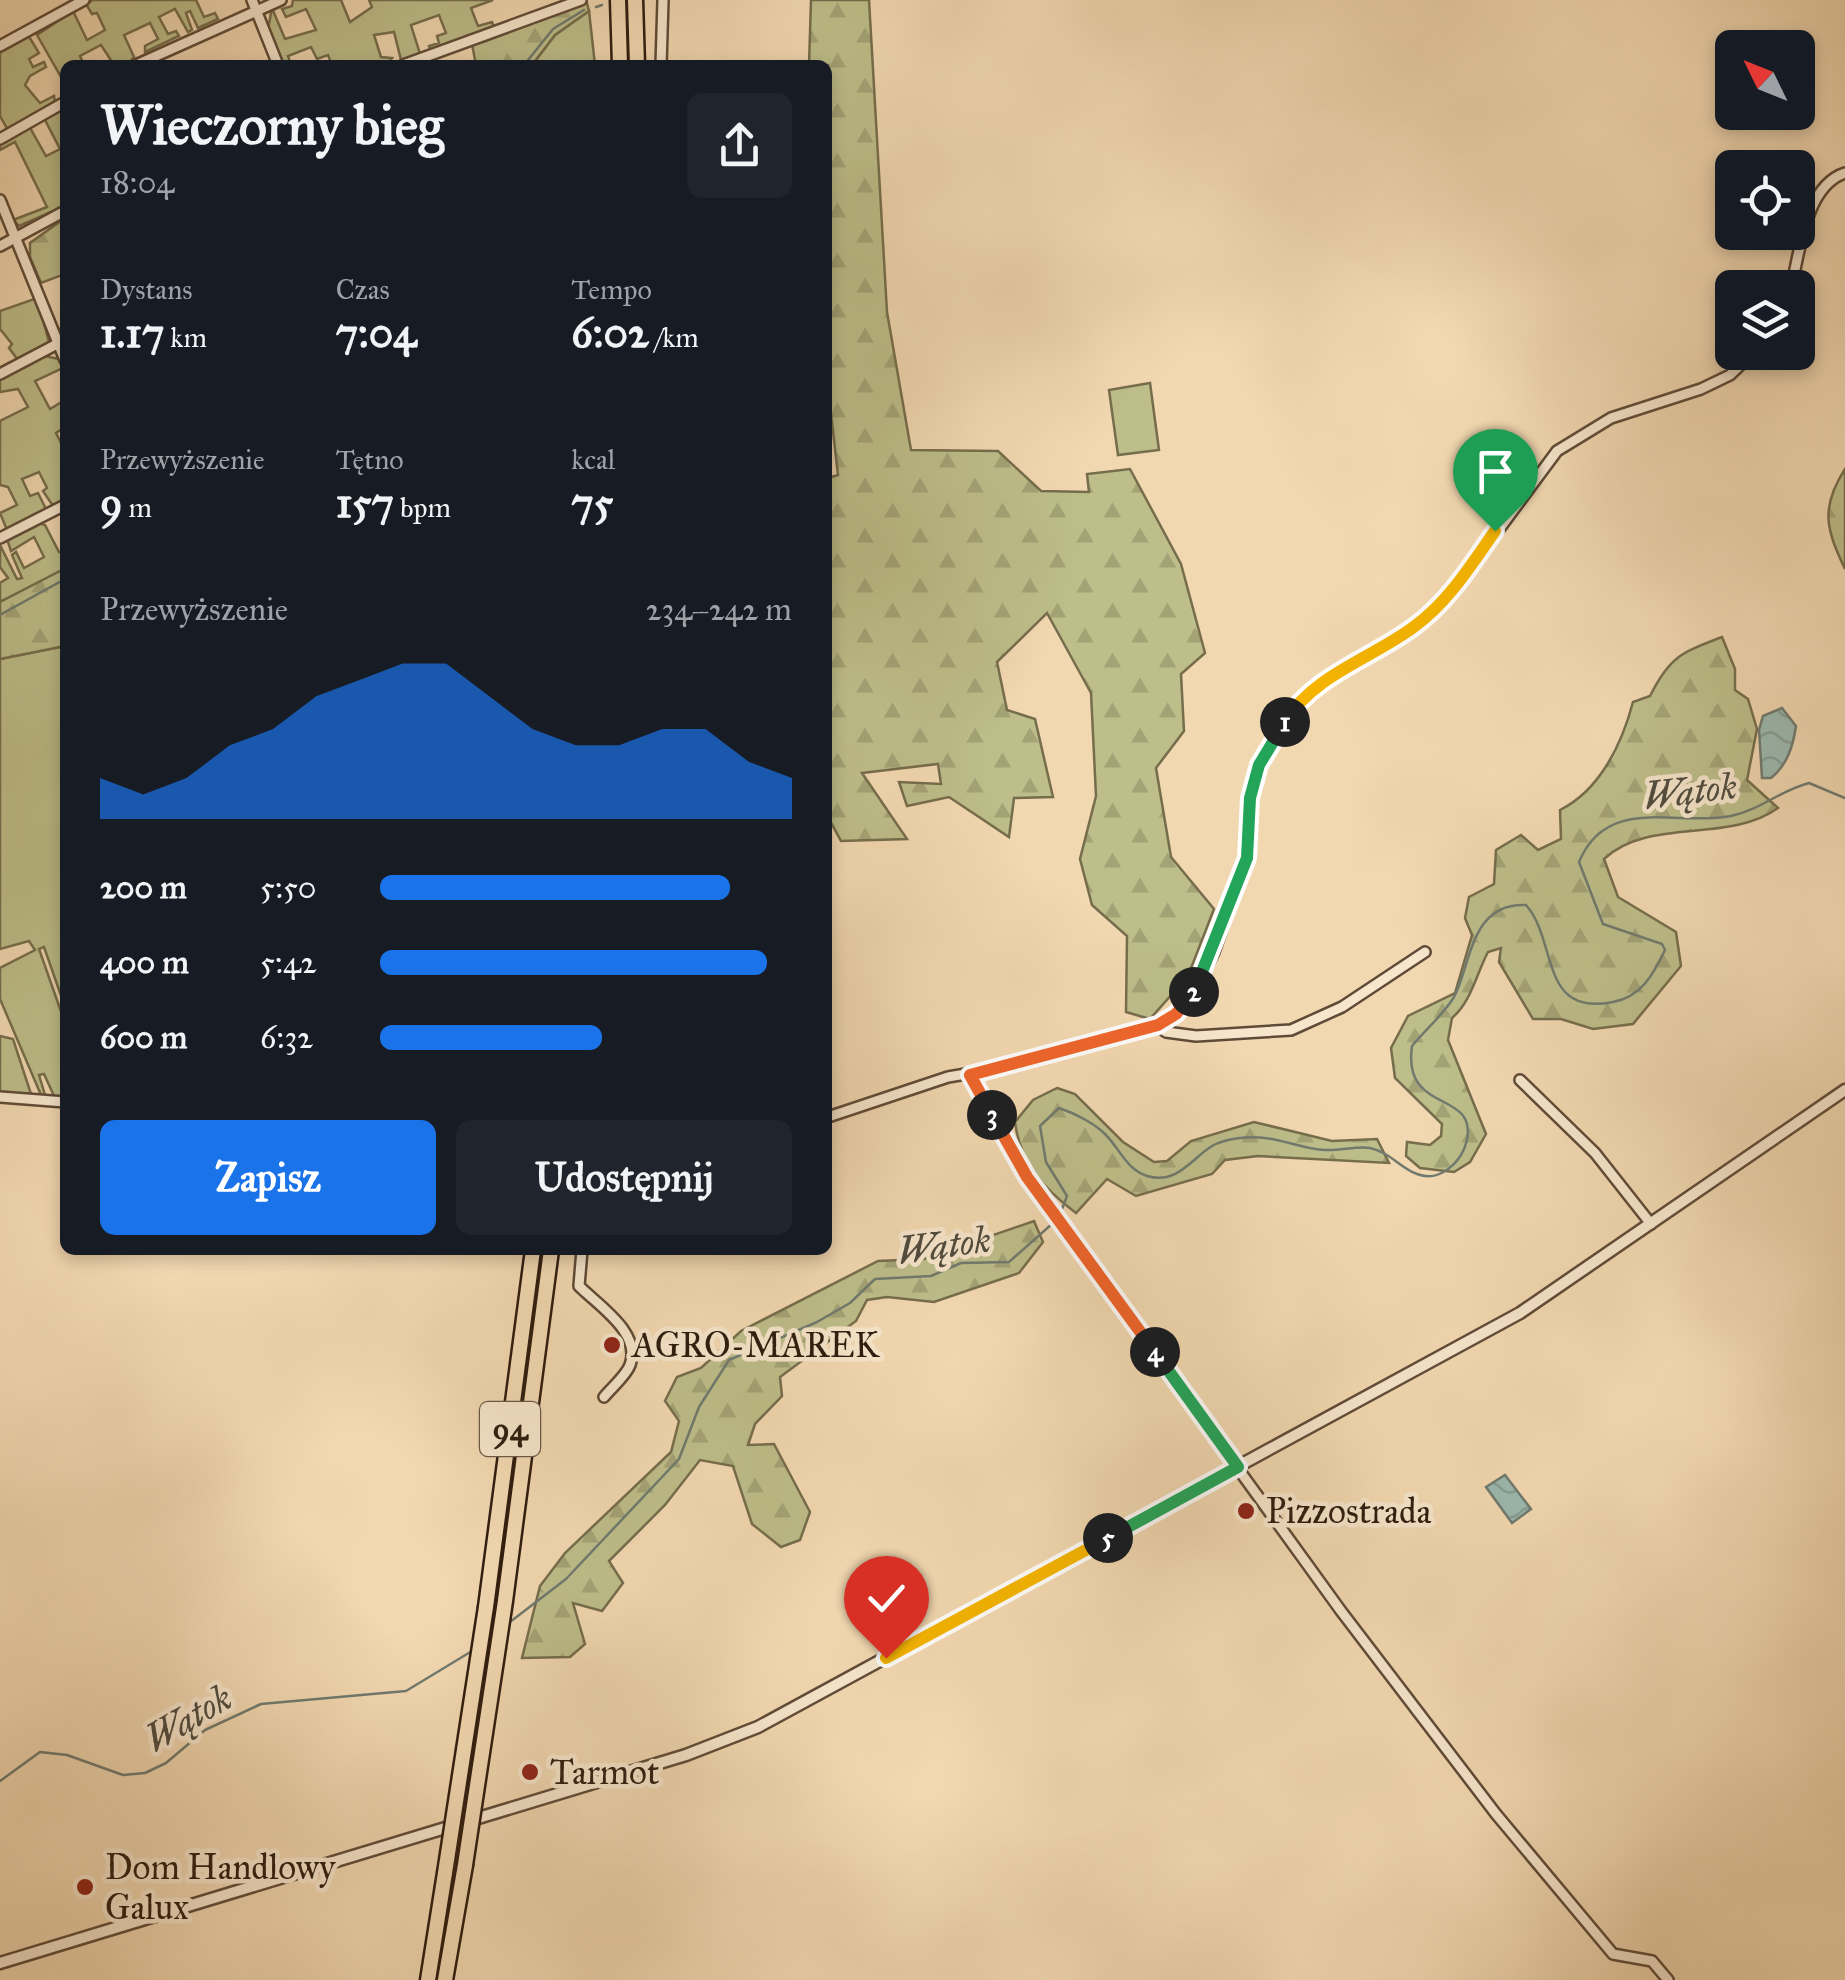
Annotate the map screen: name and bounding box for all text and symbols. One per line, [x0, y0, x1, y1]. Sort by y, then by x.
north arrow [1715, 30, 1815, 130]
map controls [1715, 30, 1815, 370]
text: Wieczorny bieg [100, 92, 444, 159]
button: share [687, 93, 792, 198]
button: locate [1715, 150, 1815, 250]
text: 18:04 [100, 163, 174, 202]
button: layers [1715, 270, 1815, 370]
text: Dystans [100, 272, 193, 307]
text: Czas [336, 272, 390, 307]
text: Tempo [571, 272, 652, 307]
text: 1.17 [100, 307, 164, 359]
text: 7:04 [336, 307, 417, 359]
text: 6:02 [571, 307, 649, 359]
text: km [164, 320, 207, 355]
text: /km [649, 320, 699, 355]
pin [1453, 429, 1538, 532]
text: Przewyższenie [100, 442, 265, 477]
text: Tętno [336, 442, 404, 477]
text: kcal [571, 442, 615, 477]
icon: arrive [1468, 444, 1523, 499]
text: 9 [100, 477, 123, 529]
text: 157 [336, 477, 394, 529]
text: 75 [571, 477, 613, 529]
text: m [123, 490, 152, 525]
text: bpm [394, 490, 451, 525]
text: Przewyższenie [100, 590, 288, 629]
text: 234–242 m [646, 590, 792, 629]
pin: 1 [1260, 697, 1310, 747]
text: 1 [1279, 704, 1291, 739]
water label: Wątok [1641, 762, 1739, 820]
text: 200 m [100, 868, 187, 907]
text: 5:50 [260, 868, 316, 907]
text: 400 m [100, 943, 189, 982]
text: 5:42 [260, 943, 317, 982]
pin: 2 [1169, 967, 1219, 1017]
text: 2 [1187, 974, 1201, 1009]
text: 600 m [100, 1018, 187, 1057]
text: 6:32 [260, 1018, 313, 1057]
pin: 3 [967, 1090, 1017, 1140]
text: 3 [986, 1097, 998, 1132]
button: Zapisz [100, 1120, 436, 1235]
button: Udostępnij [456, 1120, 792, 1235]
water label: Wątok [894, 1216, 994, 1274]
place label: AGRO-MAREK [630, 1324, 881, 1367]
pin: 4 [1130, 1327, 1180, 1377]
marker: AGRO-MAREK [601, 1334, 623, 1356]
text: 4 [1147, 1334, 1163, 1369]
road number: 94 [480, 1402, 540, 1456]
place label: Pizzostrada [1266, 1490, 1432, 1533]
marker: Pizzostrada [1235, 1500, 1257, 1522]
pin: 5 [1083, 1513, 1133, 1563]
text: 5 [1101, 1520, 1115, 1555]
pin [844, 1556, 929, 1659]
icon: check [859, 1571, 914, 1626]
water label: Wątok [136, 1674, 240, 1762]
place label: Tarmot [550, 1751, 659, 1794]
marker: Tarmot [519, 1761, 541, 1783]
place label: Dom Handlowy Galux [105, 1846, 336, 1929]
marker: Dom Handlowy Galux [74, 1876, 96, 1898]

